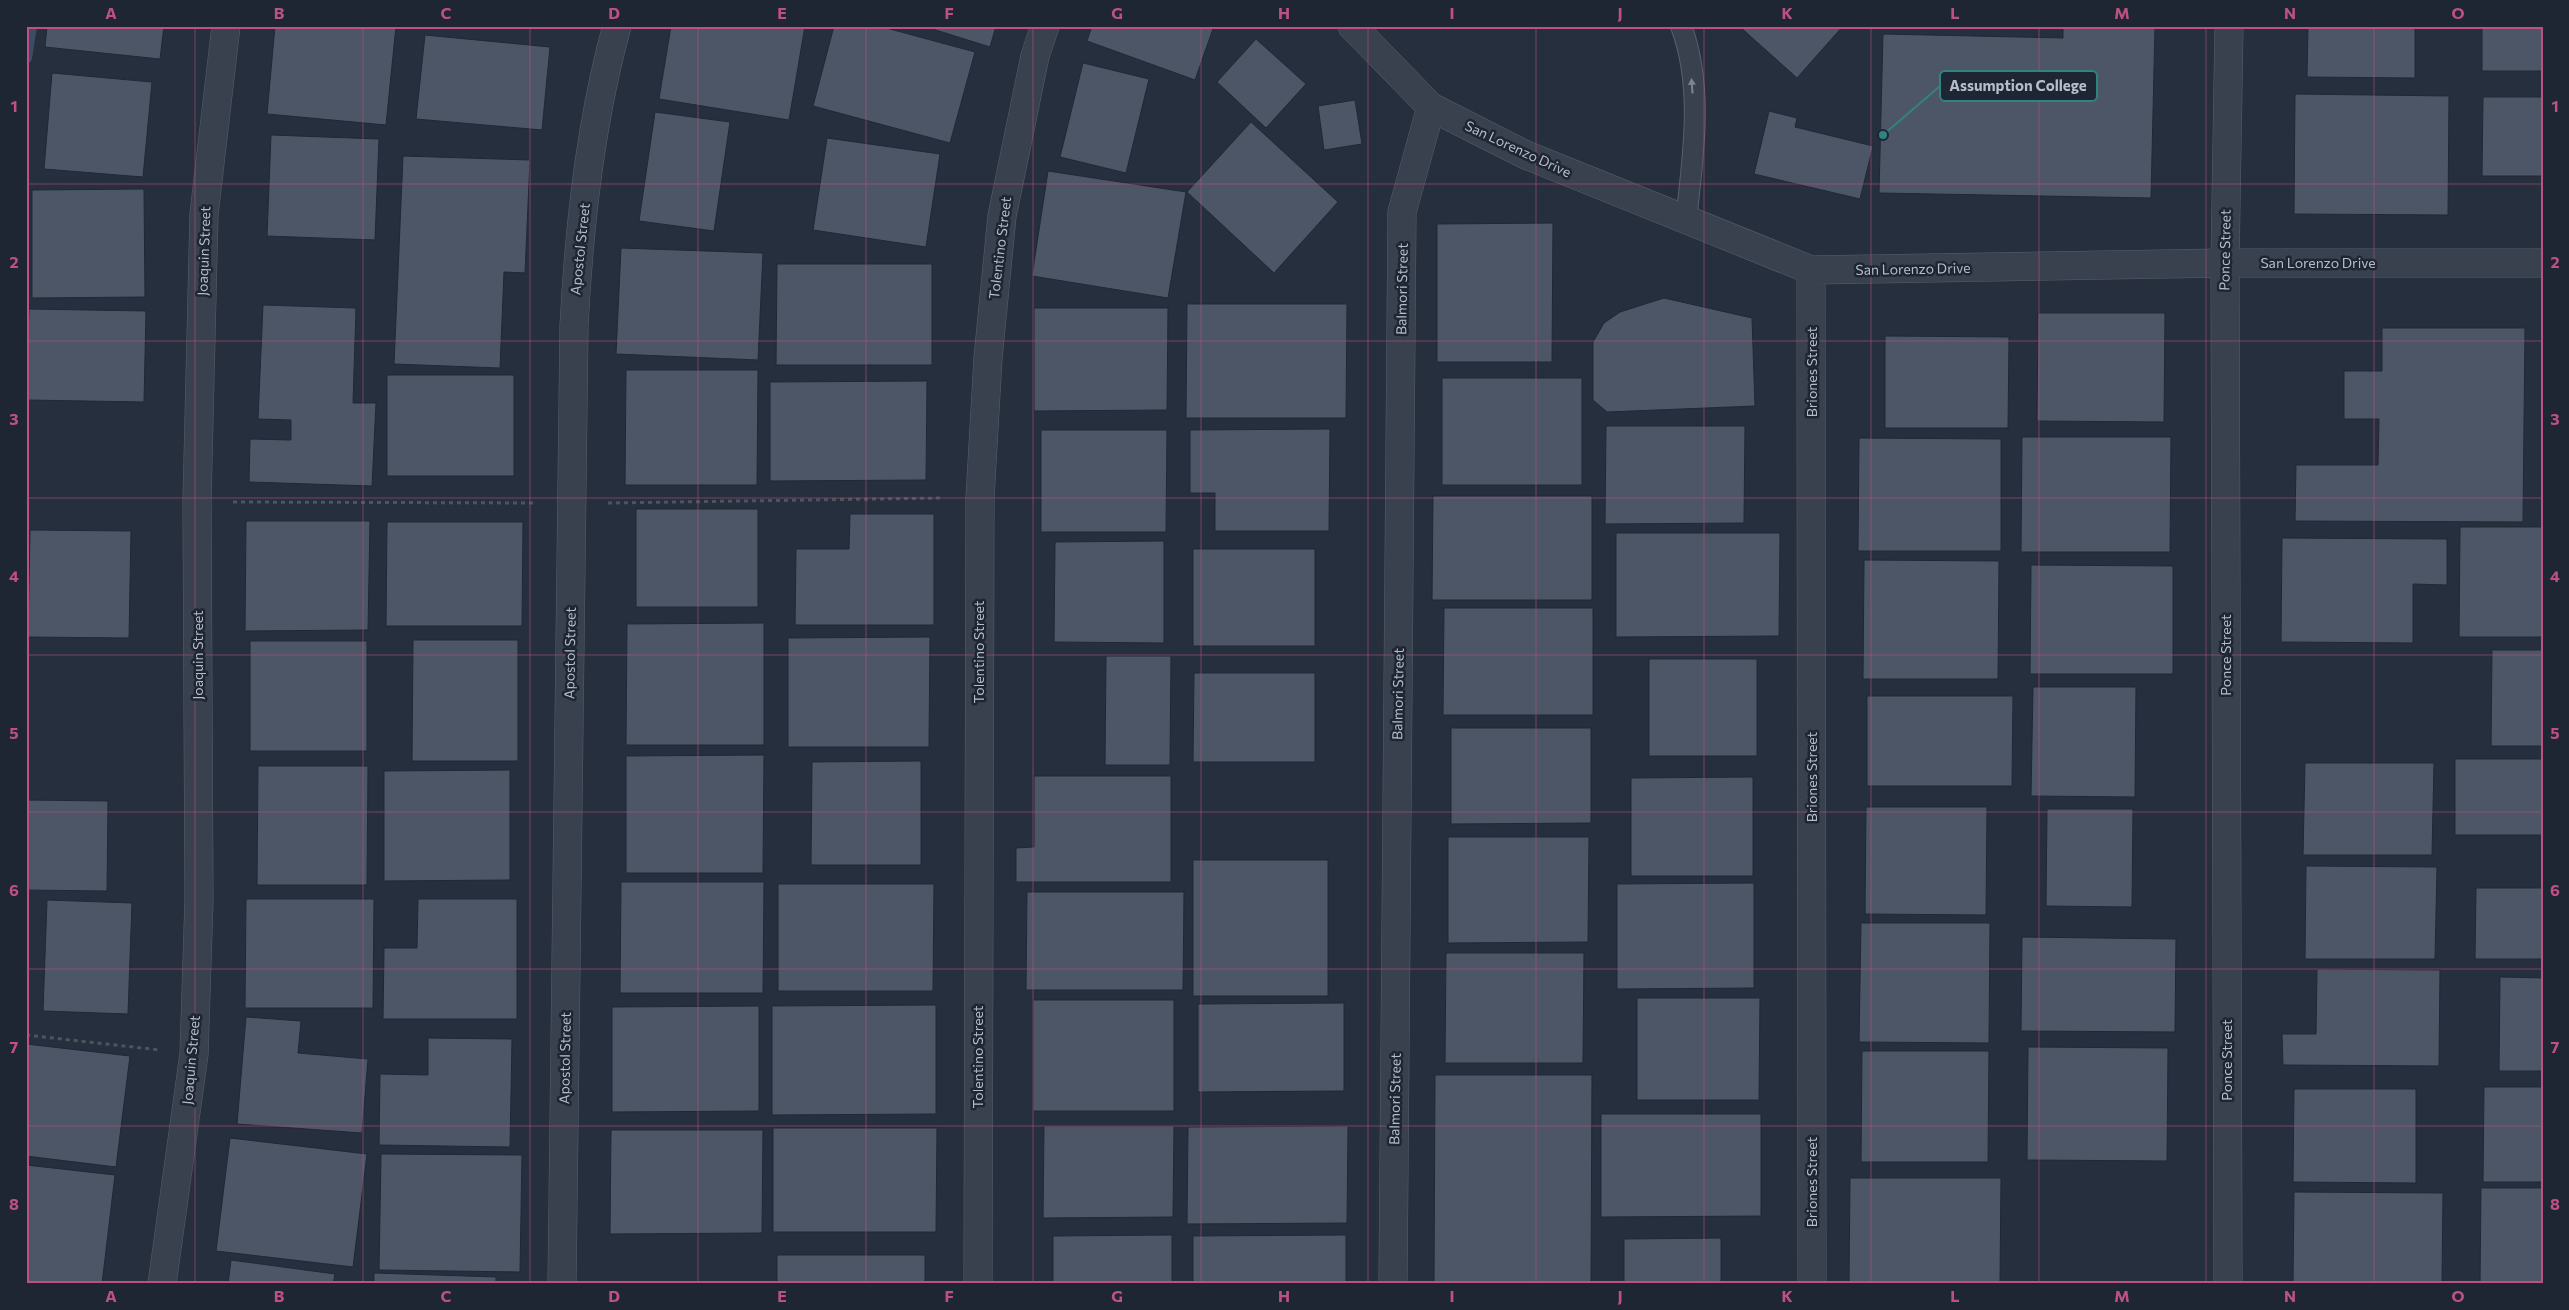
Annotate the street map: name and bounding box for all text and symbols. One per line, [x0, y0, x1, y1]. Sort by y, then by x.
text: A [105, 3, 117, 22]
text: B [274, 3, 285, 22]
text: C [441, 3, 452, 22]
text: D [608, 3, 620, 22]
text: E [777, 3, 787, 22]
text: F [944, 3, 954, 22]
text: G [1111, 3, 1123, 22]
text: H [1278, 3, 1290, 22]
text: I [1449, 3, 1455, 22]
text: J [1617, 3, 1623, 22]
text: K [1781, 3, 1793, 22]
text: L [1950, 3, 1960, 22]
text: M [2114, 3, 2130, 22]
text: N [2284, 3, 2296, 22]
text: O [2451, 3, 2465, 22]
callout: Assumption College [1940, 71, 2097, 101]
text: Assumption College [1949, 76, 2087, 94]
one-way arrow [1688, 78, 1696, 94]
text: 1 [10, 96, 18, 115]
text: 1 [2551, 96, 2559, 115]
street label: San Lorenzo Drive [1462, 117, 1574, 181]
street label: Tolentino Street [985, 195, 1014, 300]
street label: Apostol Street [566, 202, 593, 296]
street label: Joaquin Street [193, 206, 214, 296]
street label: Ponce Street [2215, 209, 2234, 291]
street label: Balmori Street [1392, 243, 1411, 335]
text: 2 [9, 252, 19, 271]
text: 2 [2550, 252, 2560, 271]
street label: San Lorenzo Drive [2260, 254, 2376, 271]
street label: San Lorenzo Drive [1855, 259, 1971, 278]
street label: Briones Street [1803, 326, 1820, 417]
text: 3 [9, 409, 19, 428]
text: 3 [2550, 409, 2560, 428]
text: 4 [9, 566, 19, 585]
text: 4 [2550, 566, 2560, 585]
street label: Tolentino Street [970, 600, 987, 704]
street label: Apostol Street [560, 606, 579, 699]
street label: Joaquin Street [189, 610, 206, 700]
street label: Ponce Street [2217, 614, 2234, 696]
street label: Balmori Street [1388, 648, 1407, 740]
text: 5 [9, 723, 19, 742]
text: 5 [2550, 723, 2560, 742]
street label: Briones Street [1803, 731, 1820, 822]
text: 6 [9, 880, 19, 899]
text: 6 [2550, 880, 2560, 899]
street label: Tolentino Street [969, 1005, 986, 1109]
street label: Apostol Street [555, 1011, 574, 1104]
street label: Joaquin Street [178, 1014, 203, 1105]
street label: Ponce Street [2218, 1019, 2235, 1101]
text: 7 [10, 1037, 19, 1056]
text: 7 [2551, 1037, 2560, 1056]
street label: Balmori Street [1385, 1053, 1404, 1145]
street label: Briones Street [1803, 1136, 1820, 1227]
text: 8 [9, 1194, 19, 1213]
text: 8 [2550, 1194, 2560, 1213]
text: A [105, 1286, 117, 1305]
text: B [274, 1286, 285, 1305]
text: C [441, 1286, 452, 1305]
text: D [608, 1286, 620, 1305]
text: E [777, 1286, 787, 1305]
text: F [944, 1286, 954, 1305]
text: G [1111, 1286, 1123, 1305]
text: H [1278, 1286, 1290, 1305]
text: I [1449, 1286, 1455, 1305]
text: J [1617, 1286, 1623, 1305]
text: K [1781, 1286, 1793, 1305]
text: L [1950, 1286, 1960, 1305]
text: M [2114, 1286, 2130, 1305]
text: N [2284, 1286, 2296, 1305]
text: O [2451, 1286, 2465, 1305]

